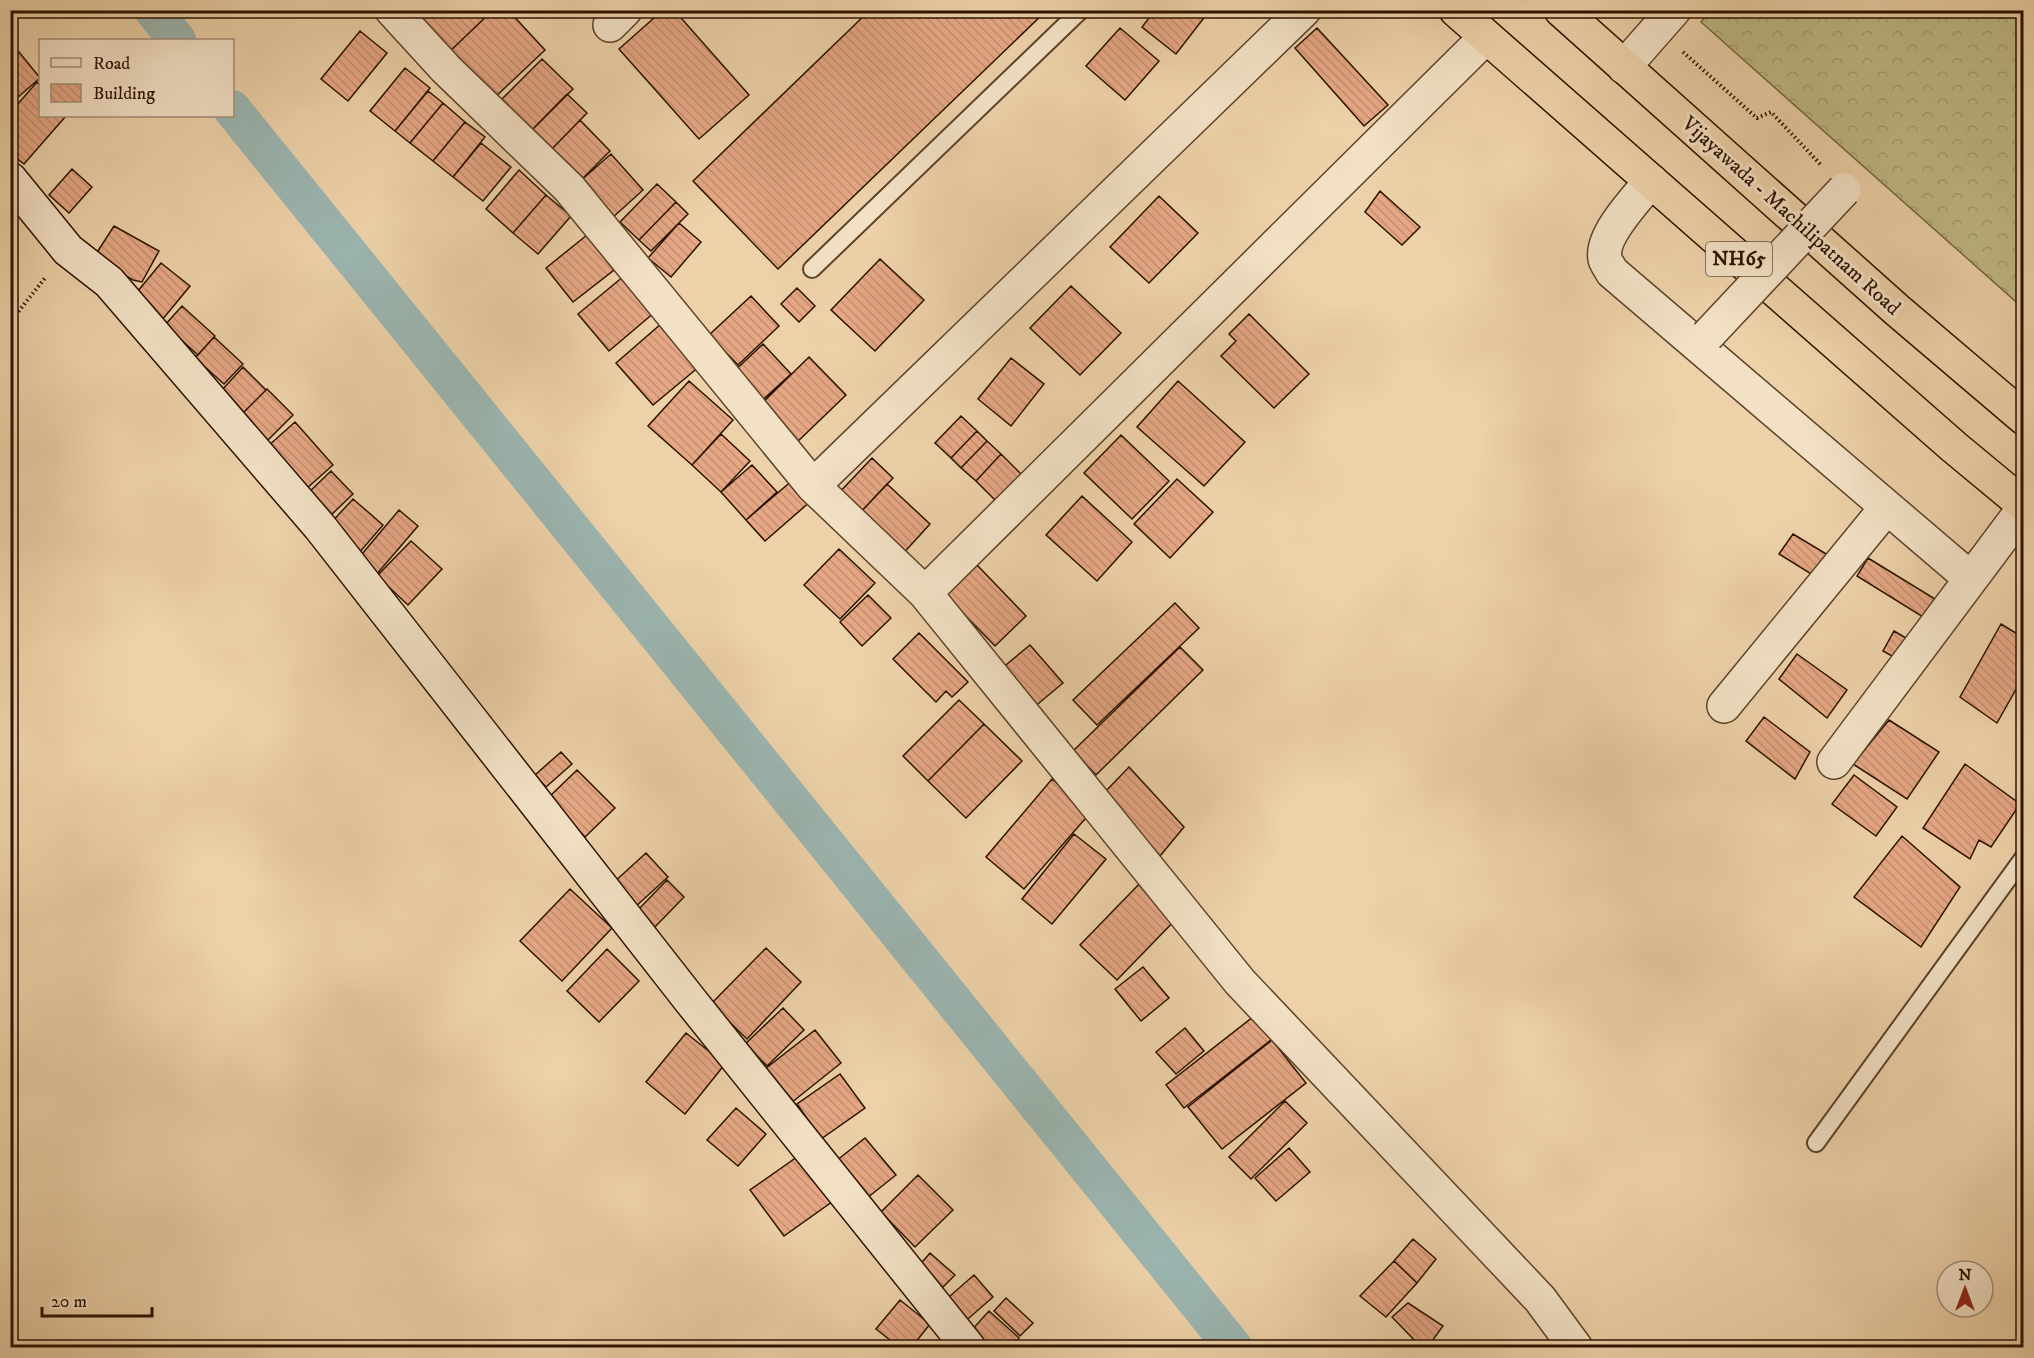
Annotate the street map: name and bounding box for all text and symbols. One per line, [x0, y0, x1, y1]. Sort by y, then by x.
legend [39, 39, 234, 117]
text: Road [93, 53, 130, 75]
text: Building [93, 83, 155, 105]
street label: Vijayawada - Machilipatnam Road [1675, 110, 1906, 322]
road number: NH65 [1706, 242, 1772, 276]
north arrow [1935, 1259, 1995, 1319]
text: N [1958, 1265, 1972, 1285]
scale bar [42, 1280, 152, 1318]
text: 20 m [51, 1291, 87, 1313]

